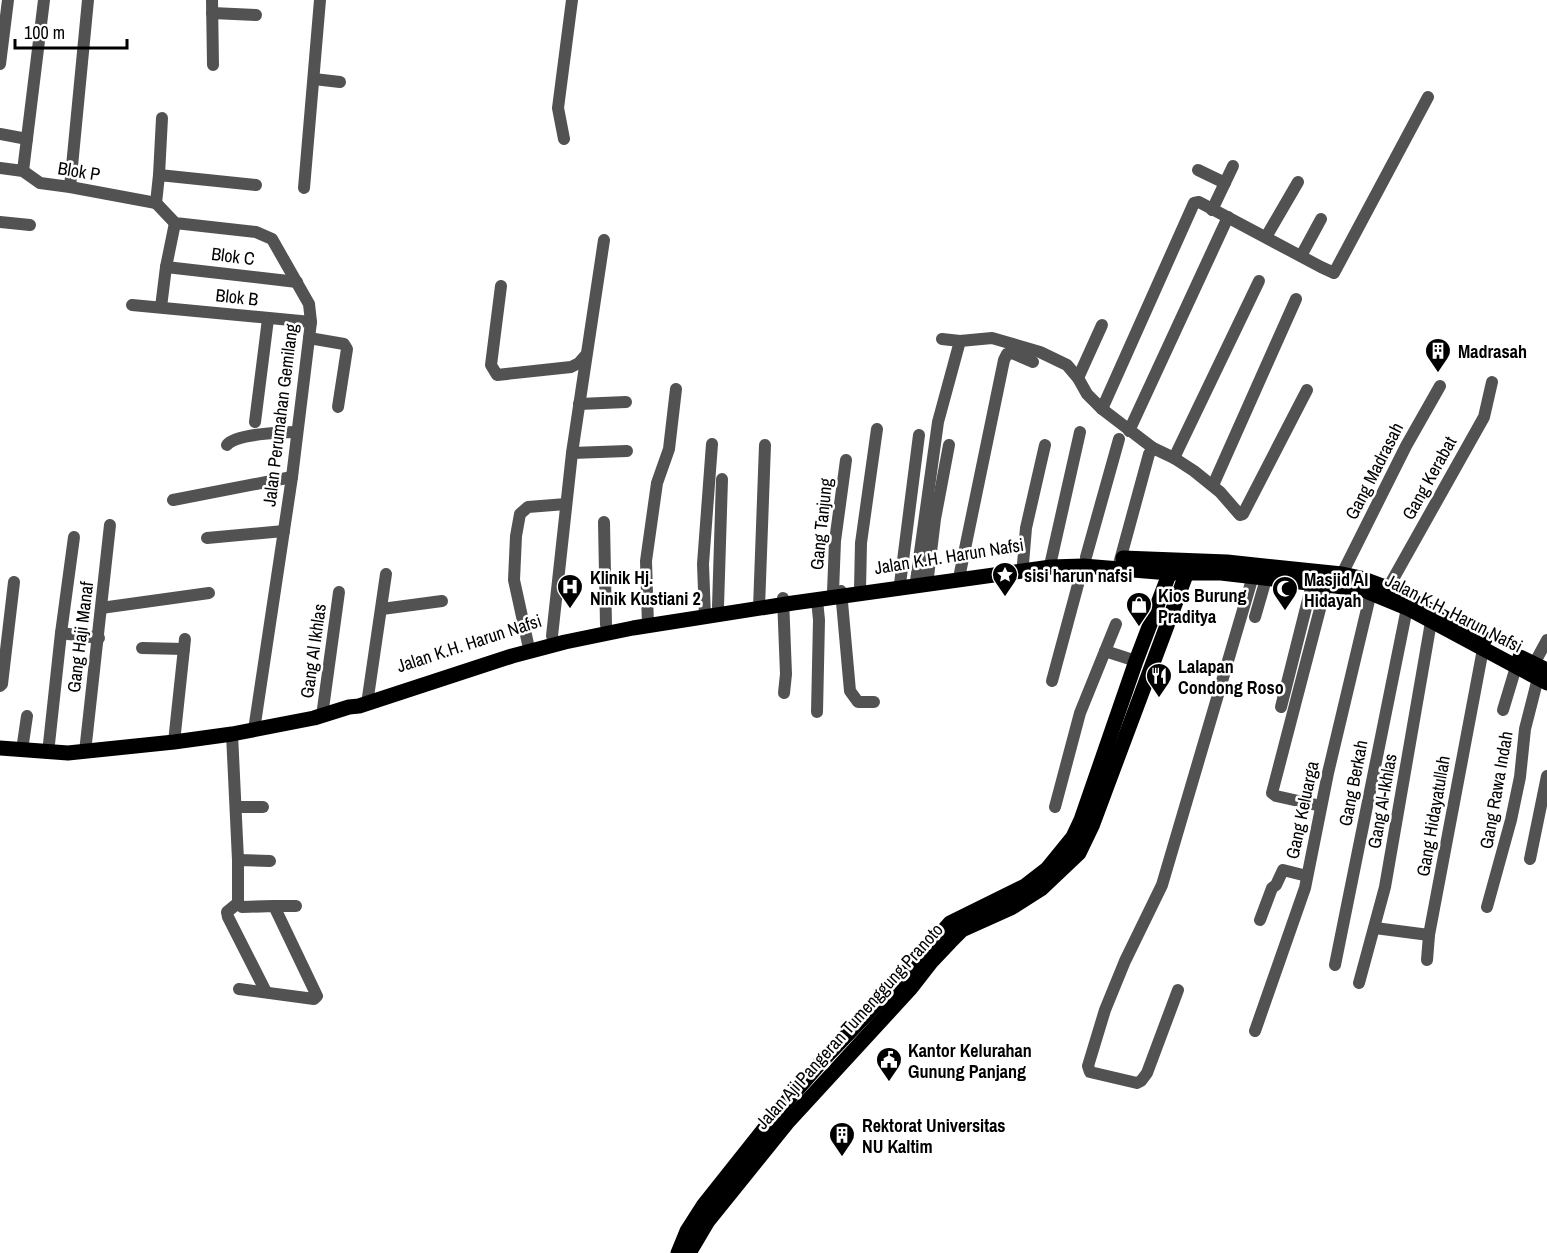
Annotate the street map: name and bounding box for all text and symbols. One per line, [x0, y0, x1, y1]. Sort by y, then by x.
scale bar [15, 12, 128, 50]
text: 100 m [24, 20, 65, 45]
street label: Blok P [56, 155, 102, 187]
street label: Blok C [210, 241, 256, 271]
street label: Blok B [214, 282, 260, 312]
street label: Jalan Perumahan Gemilang [256, 321, 304, 508]
building icon: Madrasah [1423, 336, 1453, 374]
place label: Madrasah [1458, 339, 1527, 364]
street label: Gang Madrasah [1339, 418, 1409, 524]
street label: Gang Kerabat [1396, 432, 1462, 524]
street label: Gang Tanjung [804, 476, 838, 571]
street label: Jalan K.H. Harun Nafsi [872, 532, 1026, 580]
place icon: sisi harun nafsi [990, 560, 1020, 598]
place label: sisi harun nafsi [1024, 563, 1132, 588]
place label: Klinik Hj. Ninik Kustiani 2 [590, 565, 701, 611]
place label: Masjid Al Hidayah [1304, 567, 1368, 613]
street label: Jalan K.H. Harun Nafsi [1381, 568, 1527, 658]
hospital icon: Klinik Hj. Ninik Kustiani 2 [555, 572, 585, 610]
mosque icon: Masjid Al Hidayah [1270, 574, 1300, 612]
street label: Gang Haji Manaf [61, 579, 99, 694]
place label: Kios Burung Praditya [1158, 583, 1247, 629]
shop icon: Kios Burung Praditya [1124, 590, 1154, 628]
street label: Gang Al Ikhlas [294, 602, 332, 700]
street label: Jalan K.H. Harun Nafsi [393, 608, 545, 678]
place label: Lalapan Condong Roso [1178, 654, 1284, 700]
restaurant icon: Lalapan Condong Roso [1144, 661, 1174, 699]
street label: Gang Rawa Indah [1473, 729, 1519, 851]
street label: Gang Berkah [1332, 738, 1374, 828]
street label: Gang Al-Ikhlas [1361, 752, 1403, 850]
street label: Gang Hidayatullah [1410, 754, 1456, 878]
street label: Gang Keluarga [1279, 759, 1325, 861]
street label: Jalan Aji Pangeran Tumenggung Pranoto [750, 918, 948, 1134]
place label: Kantor Kelurahan Gunung Panjang [908, 1038, 1032, 1084]
public building icon: Kantor Kelurahan Gunung Panjang [874, 1045, 904, 1083]
place label: Rektorat Universitas NU Kaltim [862, 1113, 1006, 1159]
building icon: Rektorat Universitas NU Kaltim [827, 1120, 857, 1158]

